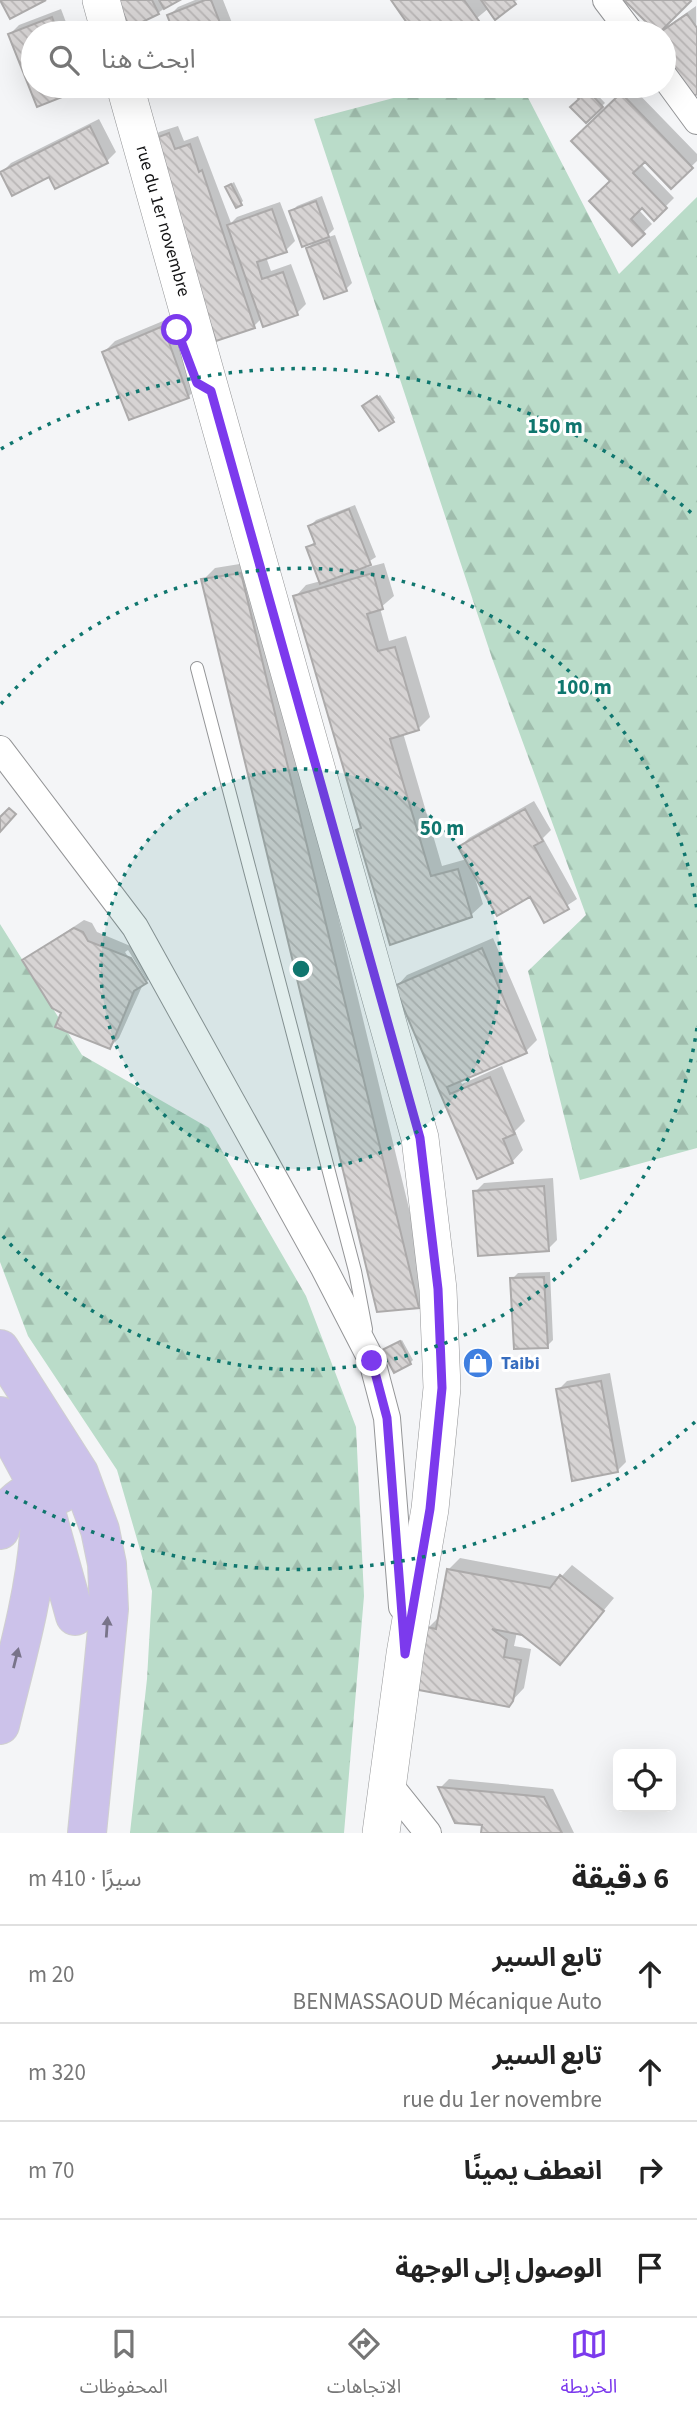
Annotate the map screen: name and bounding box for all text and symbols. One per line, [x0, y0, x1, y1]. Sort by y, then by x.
search box [21, 21, 676, 98]
icon: search [45, 41, 83, 79]
text: ابحث هنا [101, 41, 196, 78]
street label: rue du 1er novembre [129, 142, 197, 300]
route start [161, 314, 192, 345]
text: 150 m [527, 411, 583, 441]
text: 100 m [556, 672, 612, 702]
text: 50 m [420, 813, 464, 843]
centre of rings [289, 957, 313, 981]
route end [356, 1345, 387, 1376]
shop icon: Taibi [461, 1346, 495, 1380]
place label: Taibi [501, 1351, 540, 1376]
one-way arrow [102, 1616, 113, 1638]
one-way arrow [11, 1647, 22, 1669]
map controls [613, 1749, 676, 1812]
button: locate [613, 1749, 676, 1812]
text: 6 دقيقة [572, 1857, 669, 1900]
text: سيرًا · 410 m [28, 1862, 142, 1895]
text: تابع السير [492, 1939, 602, 1976]
icon: ahead [631, 1955, 669, 1993]
text: 20 m [28, 1958, 75, 1991]
text: BENMASSAOUD Mécanique Auto [293, 1985, 602, 2018]
text: تابع السير [492, 2037, 602, 2074]
icon: ahead [631, 2053, 669, 2091]
text: 320 m [28, 2056, 86, 2089]
text: rue du 1er novembre [402, 2083, 602, 2116]
icon: right [631, 2151, 669, 2189]
text: انعطف يمينًا [464, 2152, 602, 2189]
text: 70 m [28, 2154, 75, 2187]
icon: arrive [631, 2249, 669, 2287]
text: الوصول إلى الوجهة [395, 2250, 602, 2287]
tab: المحفوظات [80, 2325, 168, 2407]
tab: الاتجاهات [327, 2325, 401, 2407]
tab: الخريطة [560, 2325, 617, 2407]

